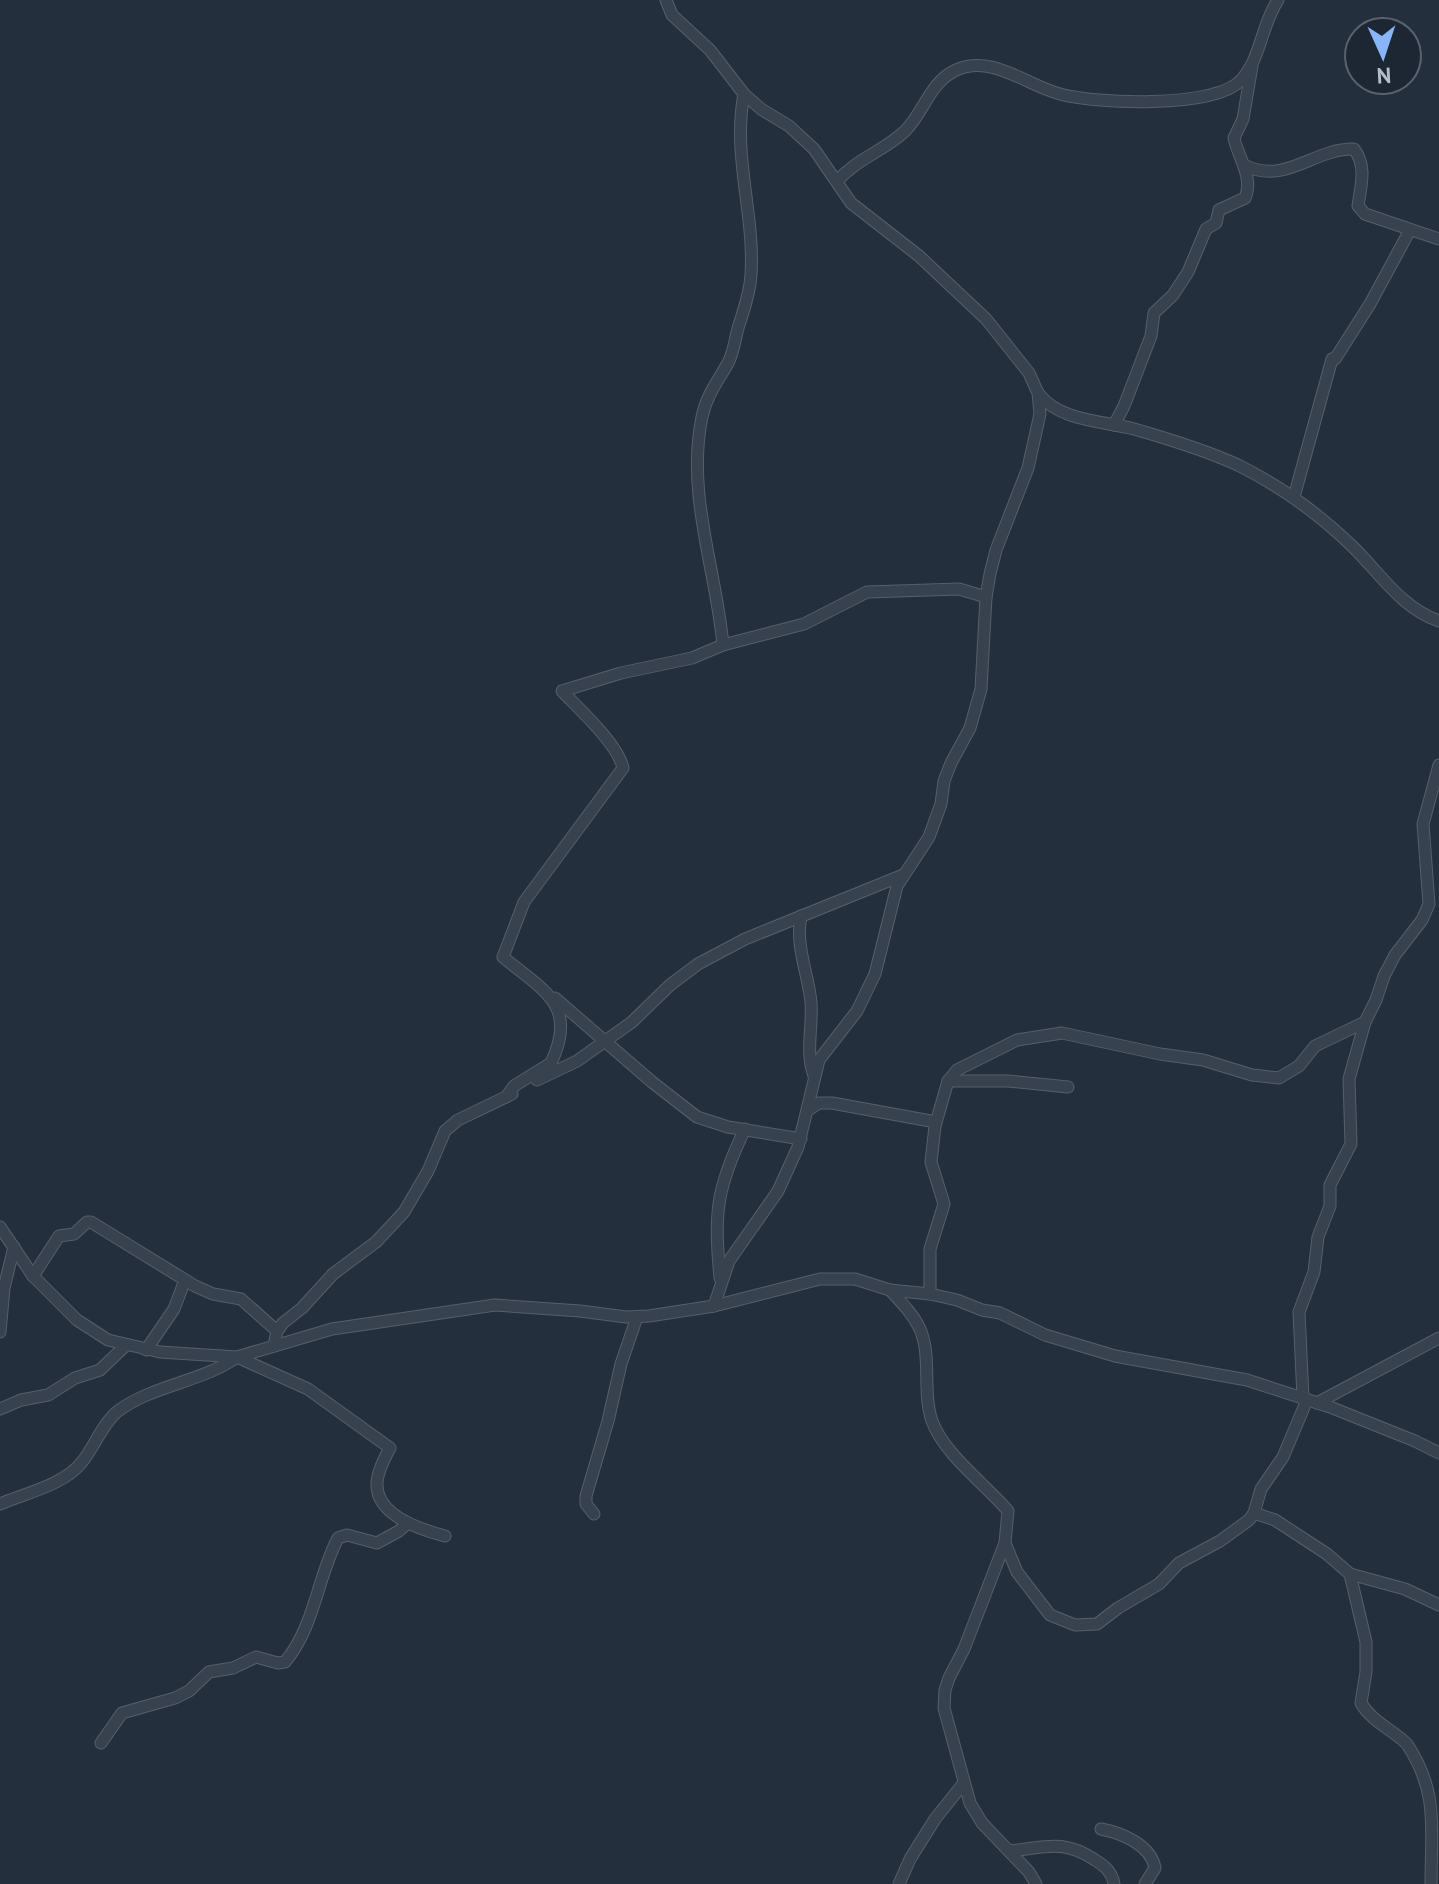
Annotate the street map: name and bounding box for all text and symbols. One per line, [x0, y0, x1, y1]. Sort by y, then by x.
north arrow [1343, 16, 1423, 96]
text: N [1376, 62, 1392, 90]

